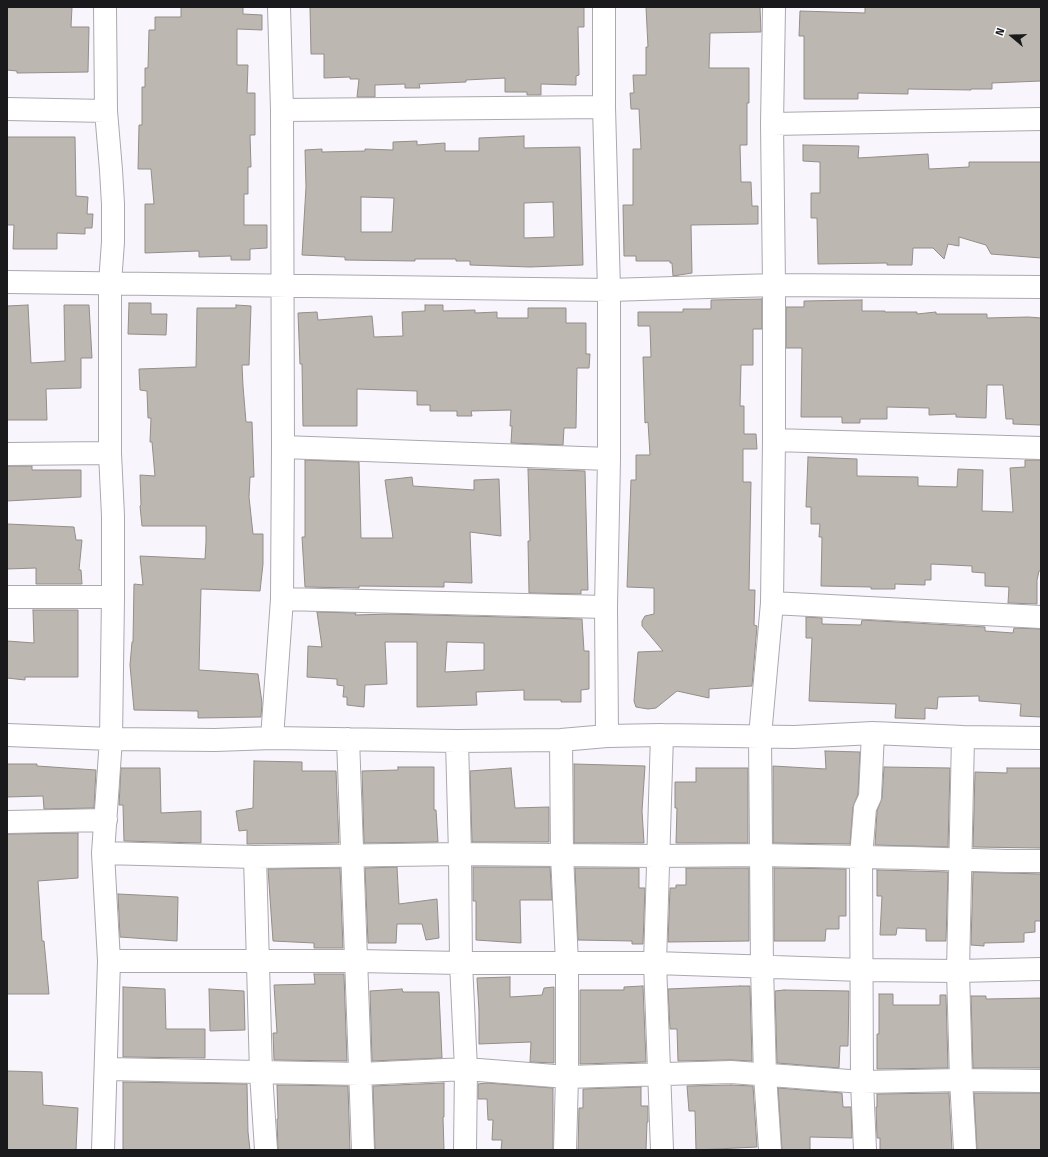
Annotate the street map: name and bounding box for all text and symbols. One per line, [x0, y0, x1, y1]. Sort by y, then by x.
north arrow [992, 16, 1032, 56]
text: N [993, 26, 1008, 38]

